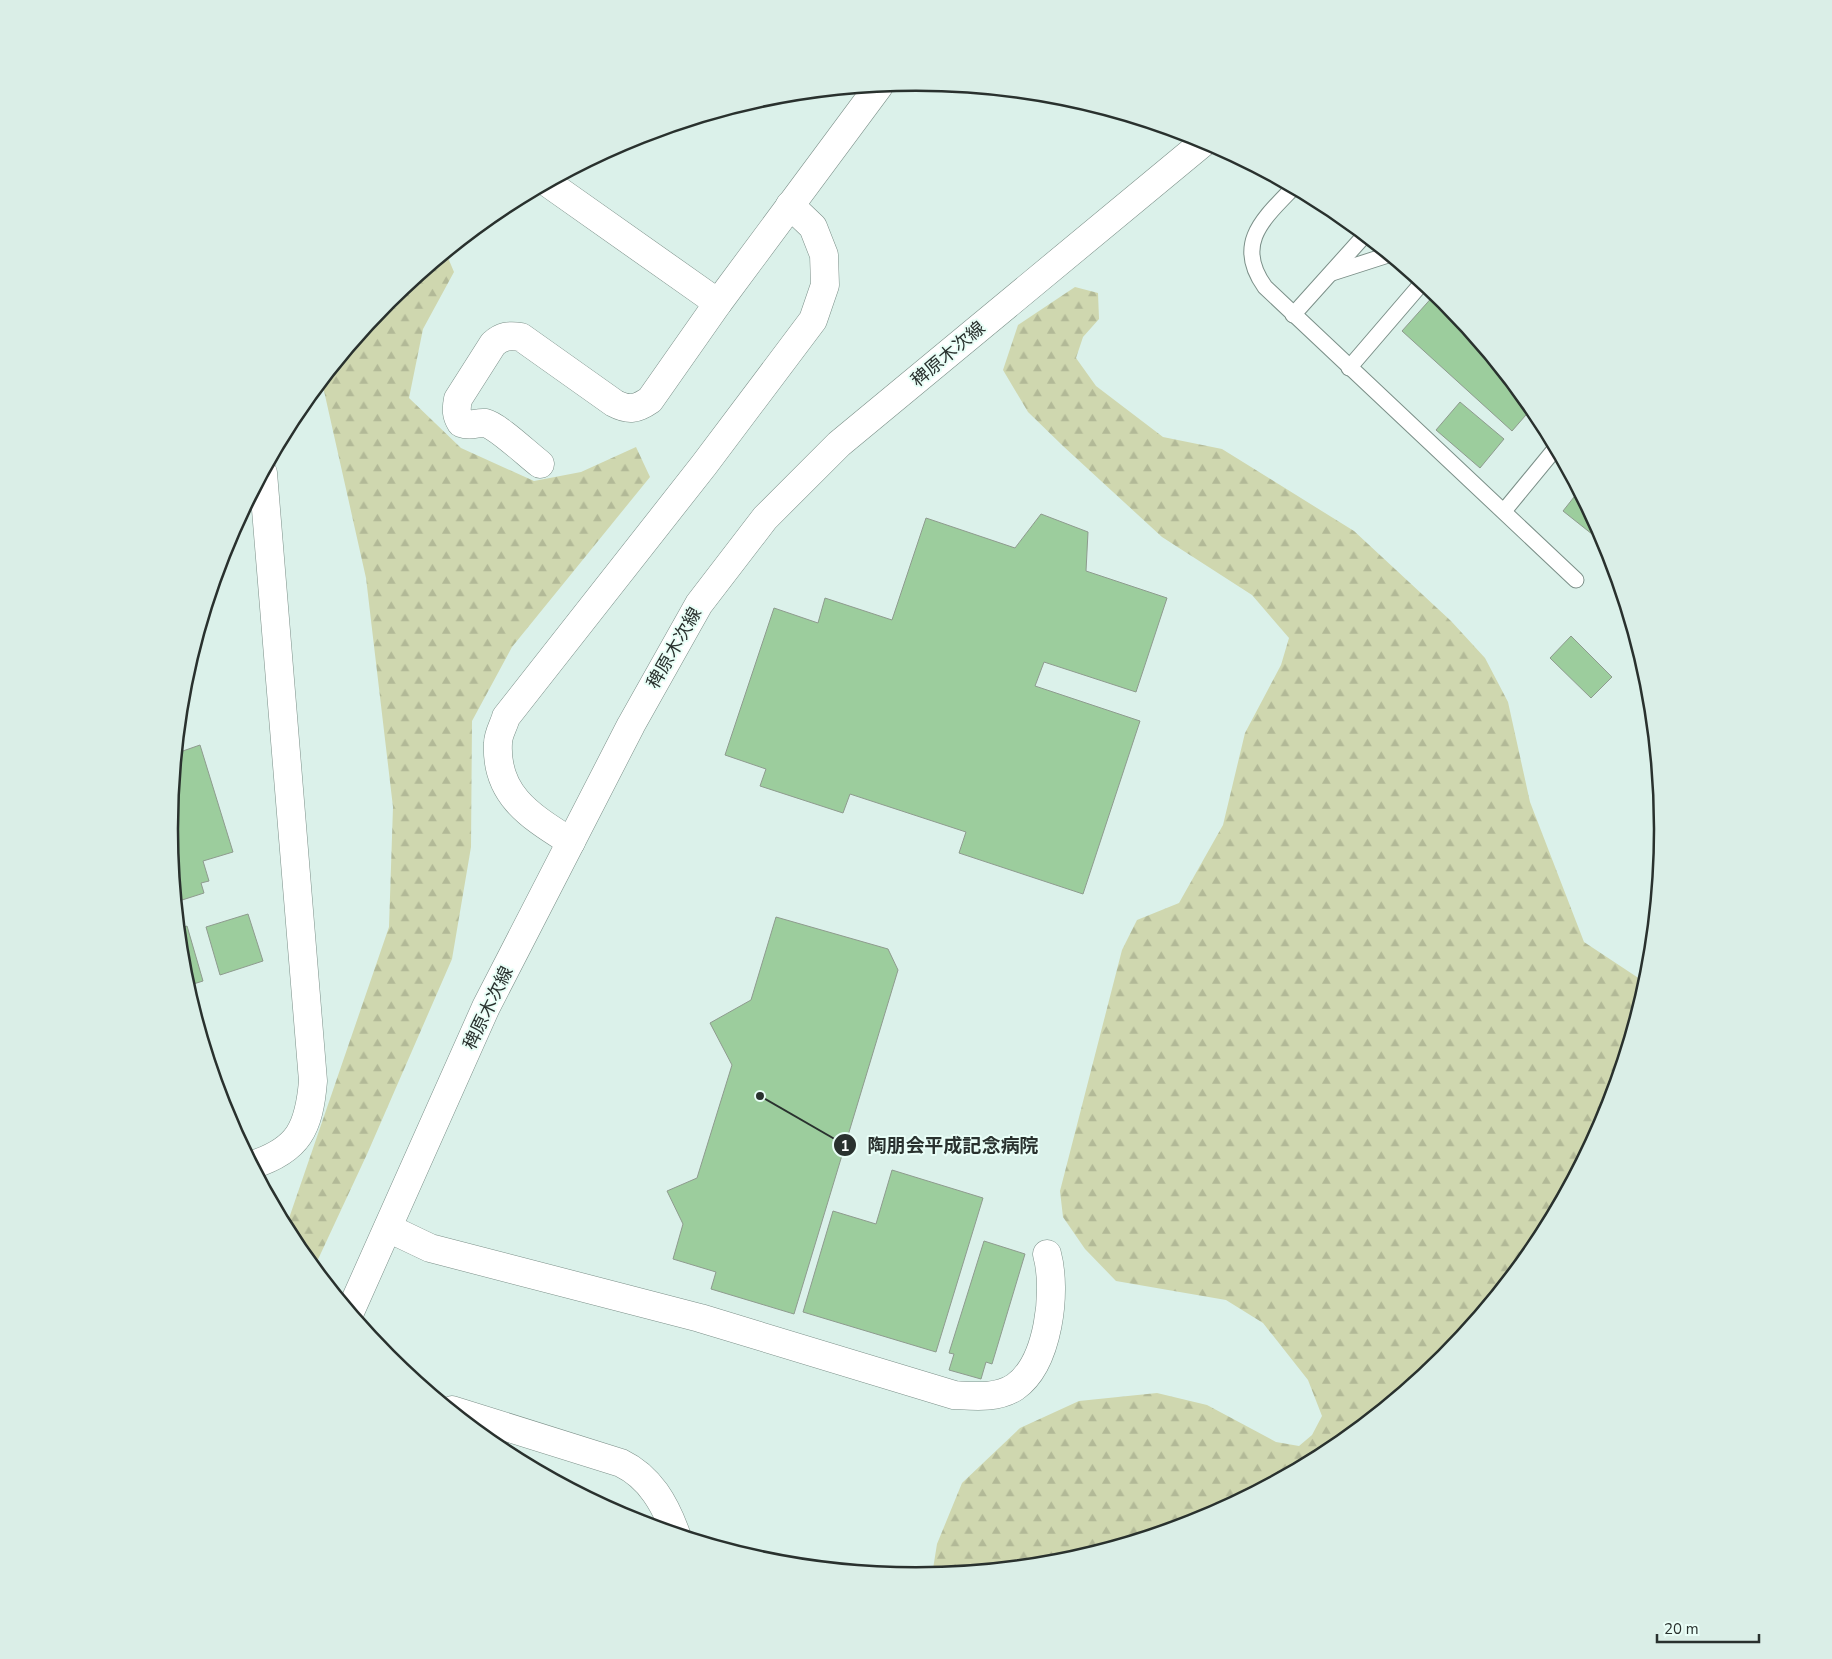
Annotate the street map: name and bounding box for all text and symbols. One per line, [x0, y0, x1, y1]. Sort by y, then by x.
street label: 稗原木次線 [906, 316, 990, 392]
street label: 稗原木次線 [641, 603, 707, 693]
street label: 稗原木次線 [457, 962, 519, 1054]
callout: 陶朋会平成記念病院 [832, 1128, 1048, 1162]
text: 陶朋会平成記念病院 [867, 1133, 1039, 1159]
text: 1 [840, 1136, 850, 1156]
scale bar [1657, 1612, 1760, 1644]
text: 20 m [1664, 1619, 1699, 1639]

